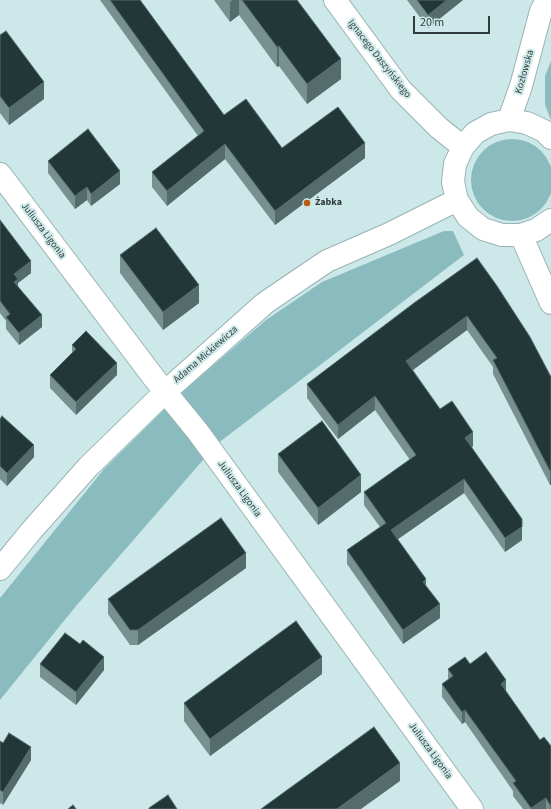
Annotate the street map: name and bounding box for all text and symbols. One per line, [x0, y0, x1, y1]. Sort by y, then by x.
scale bar [415, 8, 492, 34]
text: 20 m [420, 14, 444, 31]
street label: Ignacego Daszyńskiego [345, 17, 413, 101]
street label: Kozłowska [513, 49, 537, 95]
place label: Żabka [315, 197, 342, 209]
marker: Żabka [302, 198, 312, 208]
street label: Juliusza Ligonia [18, 201, 68, 261]
street label: Adama Mickiewicza [171, 324, 241, 386]
street label: Juliusza Ligonia [215, 459, 263, 519]
street label: Juliusza Ligonia [406, 721, 454, 781]

